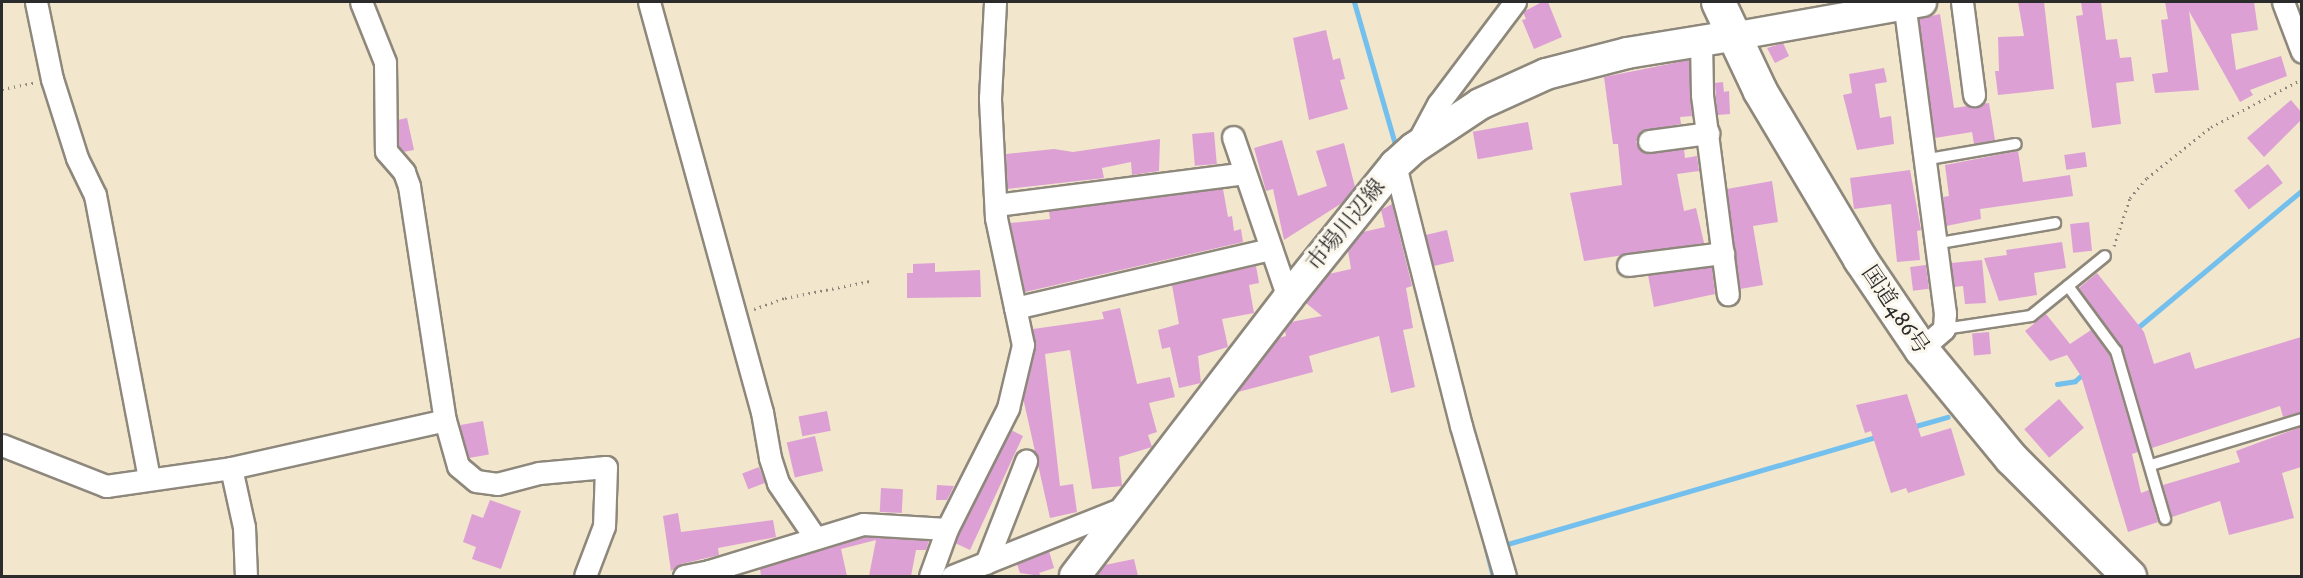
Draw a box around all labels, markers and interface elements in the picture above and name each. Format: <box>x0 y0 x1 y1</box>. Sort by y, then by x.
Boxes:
street label: 市場川辺線 <box>1301 174 1391 276</box>
street label: 国道486号 <box>1856 261 1934 359</box>

